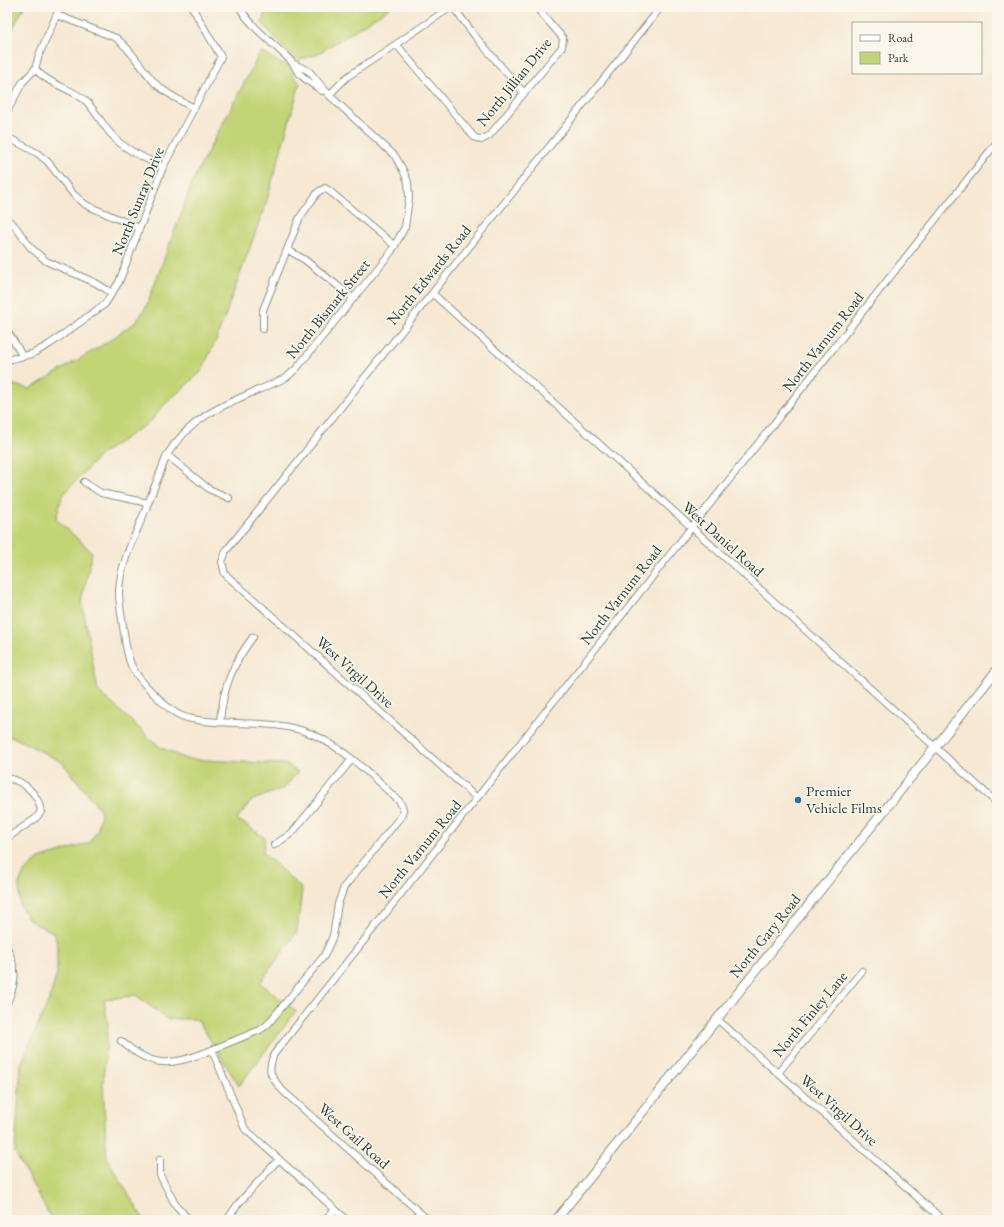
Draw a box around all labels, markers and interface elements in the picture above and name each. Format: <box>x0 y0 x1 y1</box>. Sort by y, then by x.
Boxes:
legend <box>852 22 982 74</box>
text: Road <box>888 30 914 46</box>
street label: North Jillian Drive <box>472 33 555 130</box>
text: Park <box>888 50 909 66</box>
street label: North Sunray Drive <box>107 144 168 258</box>
street label: North Edwards Road <box>382 220 475 329</box>
street label: North Bismark Street <box>282 255 374 362</box>
street label: North Varnum Road <box>778 288 868 395</box>
street label: West Daniel Road <box>679 497 768 581</box>
street label: North Varnum Road <box>576 541 666 648</box>
street label: West Virgil Drive <box>313 632 398 712</box>
place label: Premier Vehicle Films <box>806 781 882 817</box>
street label: North Varnum Road <box>374 795 465 902</box>
marker: Premier Vehicle Films <box>793 795 803 805</box>
street label: North Gary Road <box>725 890 805 982</box>
street label: North Finley Lane <box>768 967 851 1061</box>
street label: West Virgil Drive <box>797 1070 882 1150</box>
street label: West Gail Road <box>315 1099 394 1173</box>

